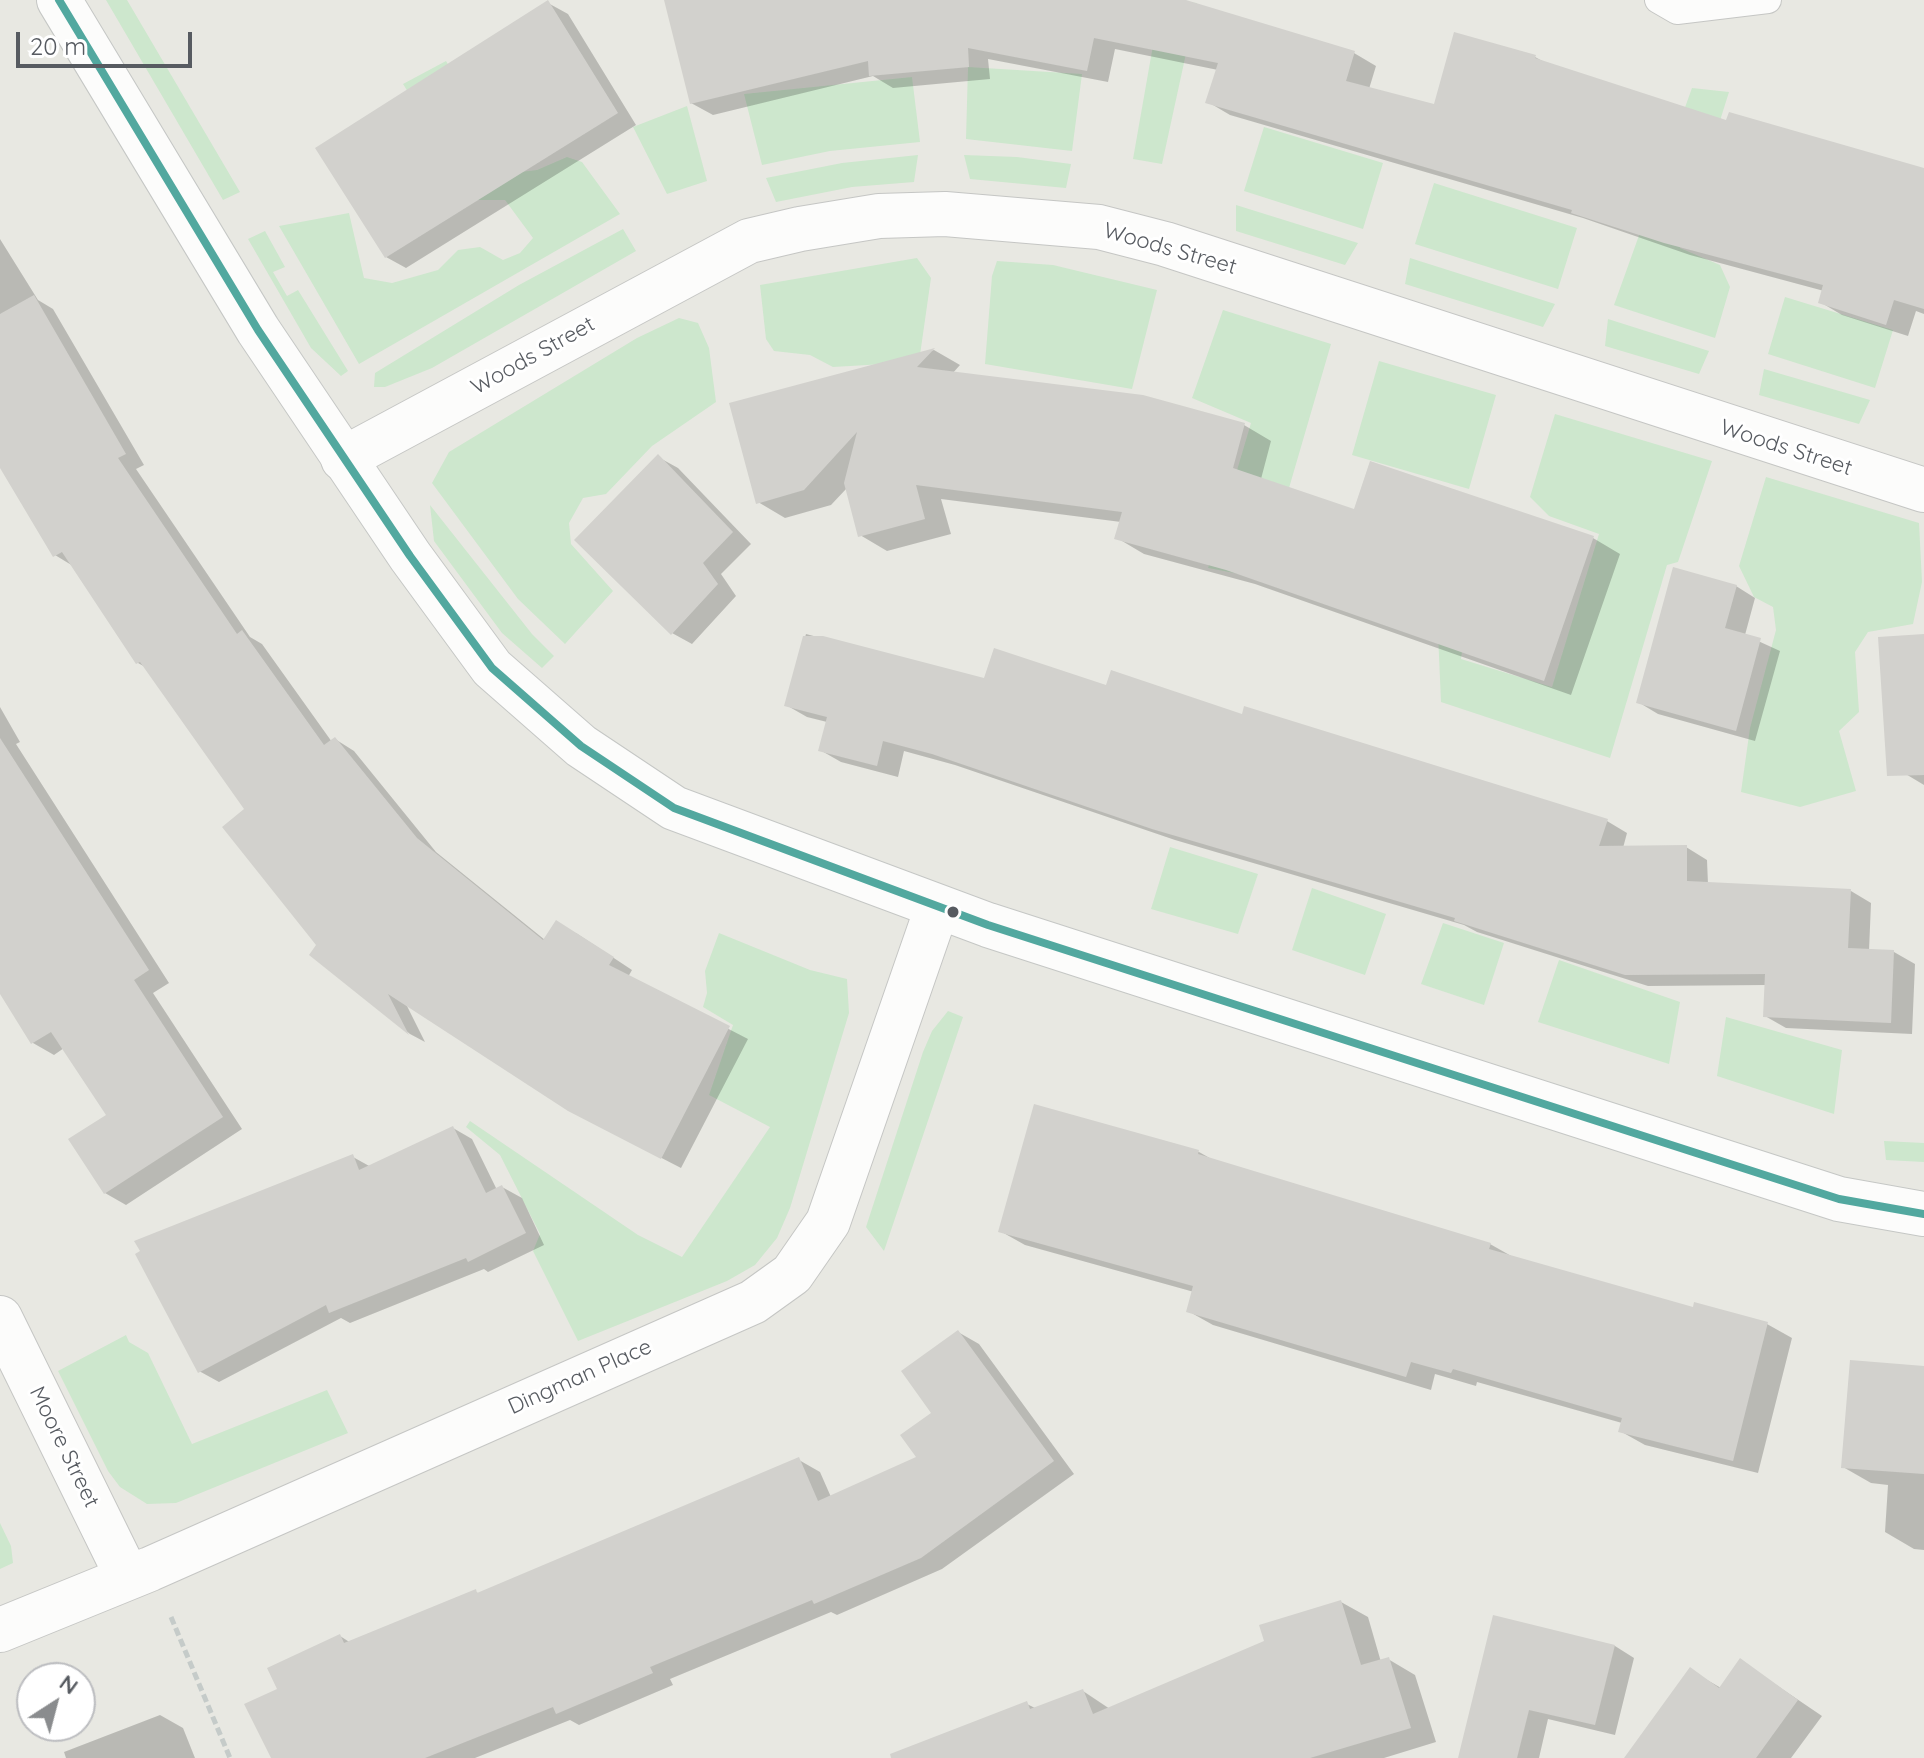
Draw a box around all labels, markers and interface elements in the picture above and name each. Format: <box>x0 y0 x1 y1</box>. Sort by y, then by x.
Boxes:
scale bar <box>20 16 196 66</box>
text: 20 m <box>30 31 86 61</box>
street label: Woods Street <box>1100 217 1240 281</box>
street label: Woods Street <box>467 311 599 401</box>
street label: Woods Street <box>1717 414 1855 482</box>
unlabelled marker <box>945 904 961 920</box>
street label: Dingman Place <box>504 1334 656 1420</box>
street label: Moore Street <box>23 1382 105 1512</box>
north arrow <box>16 1662 96 1742</box>
text: N <box>54 1668 84 1700</box>

